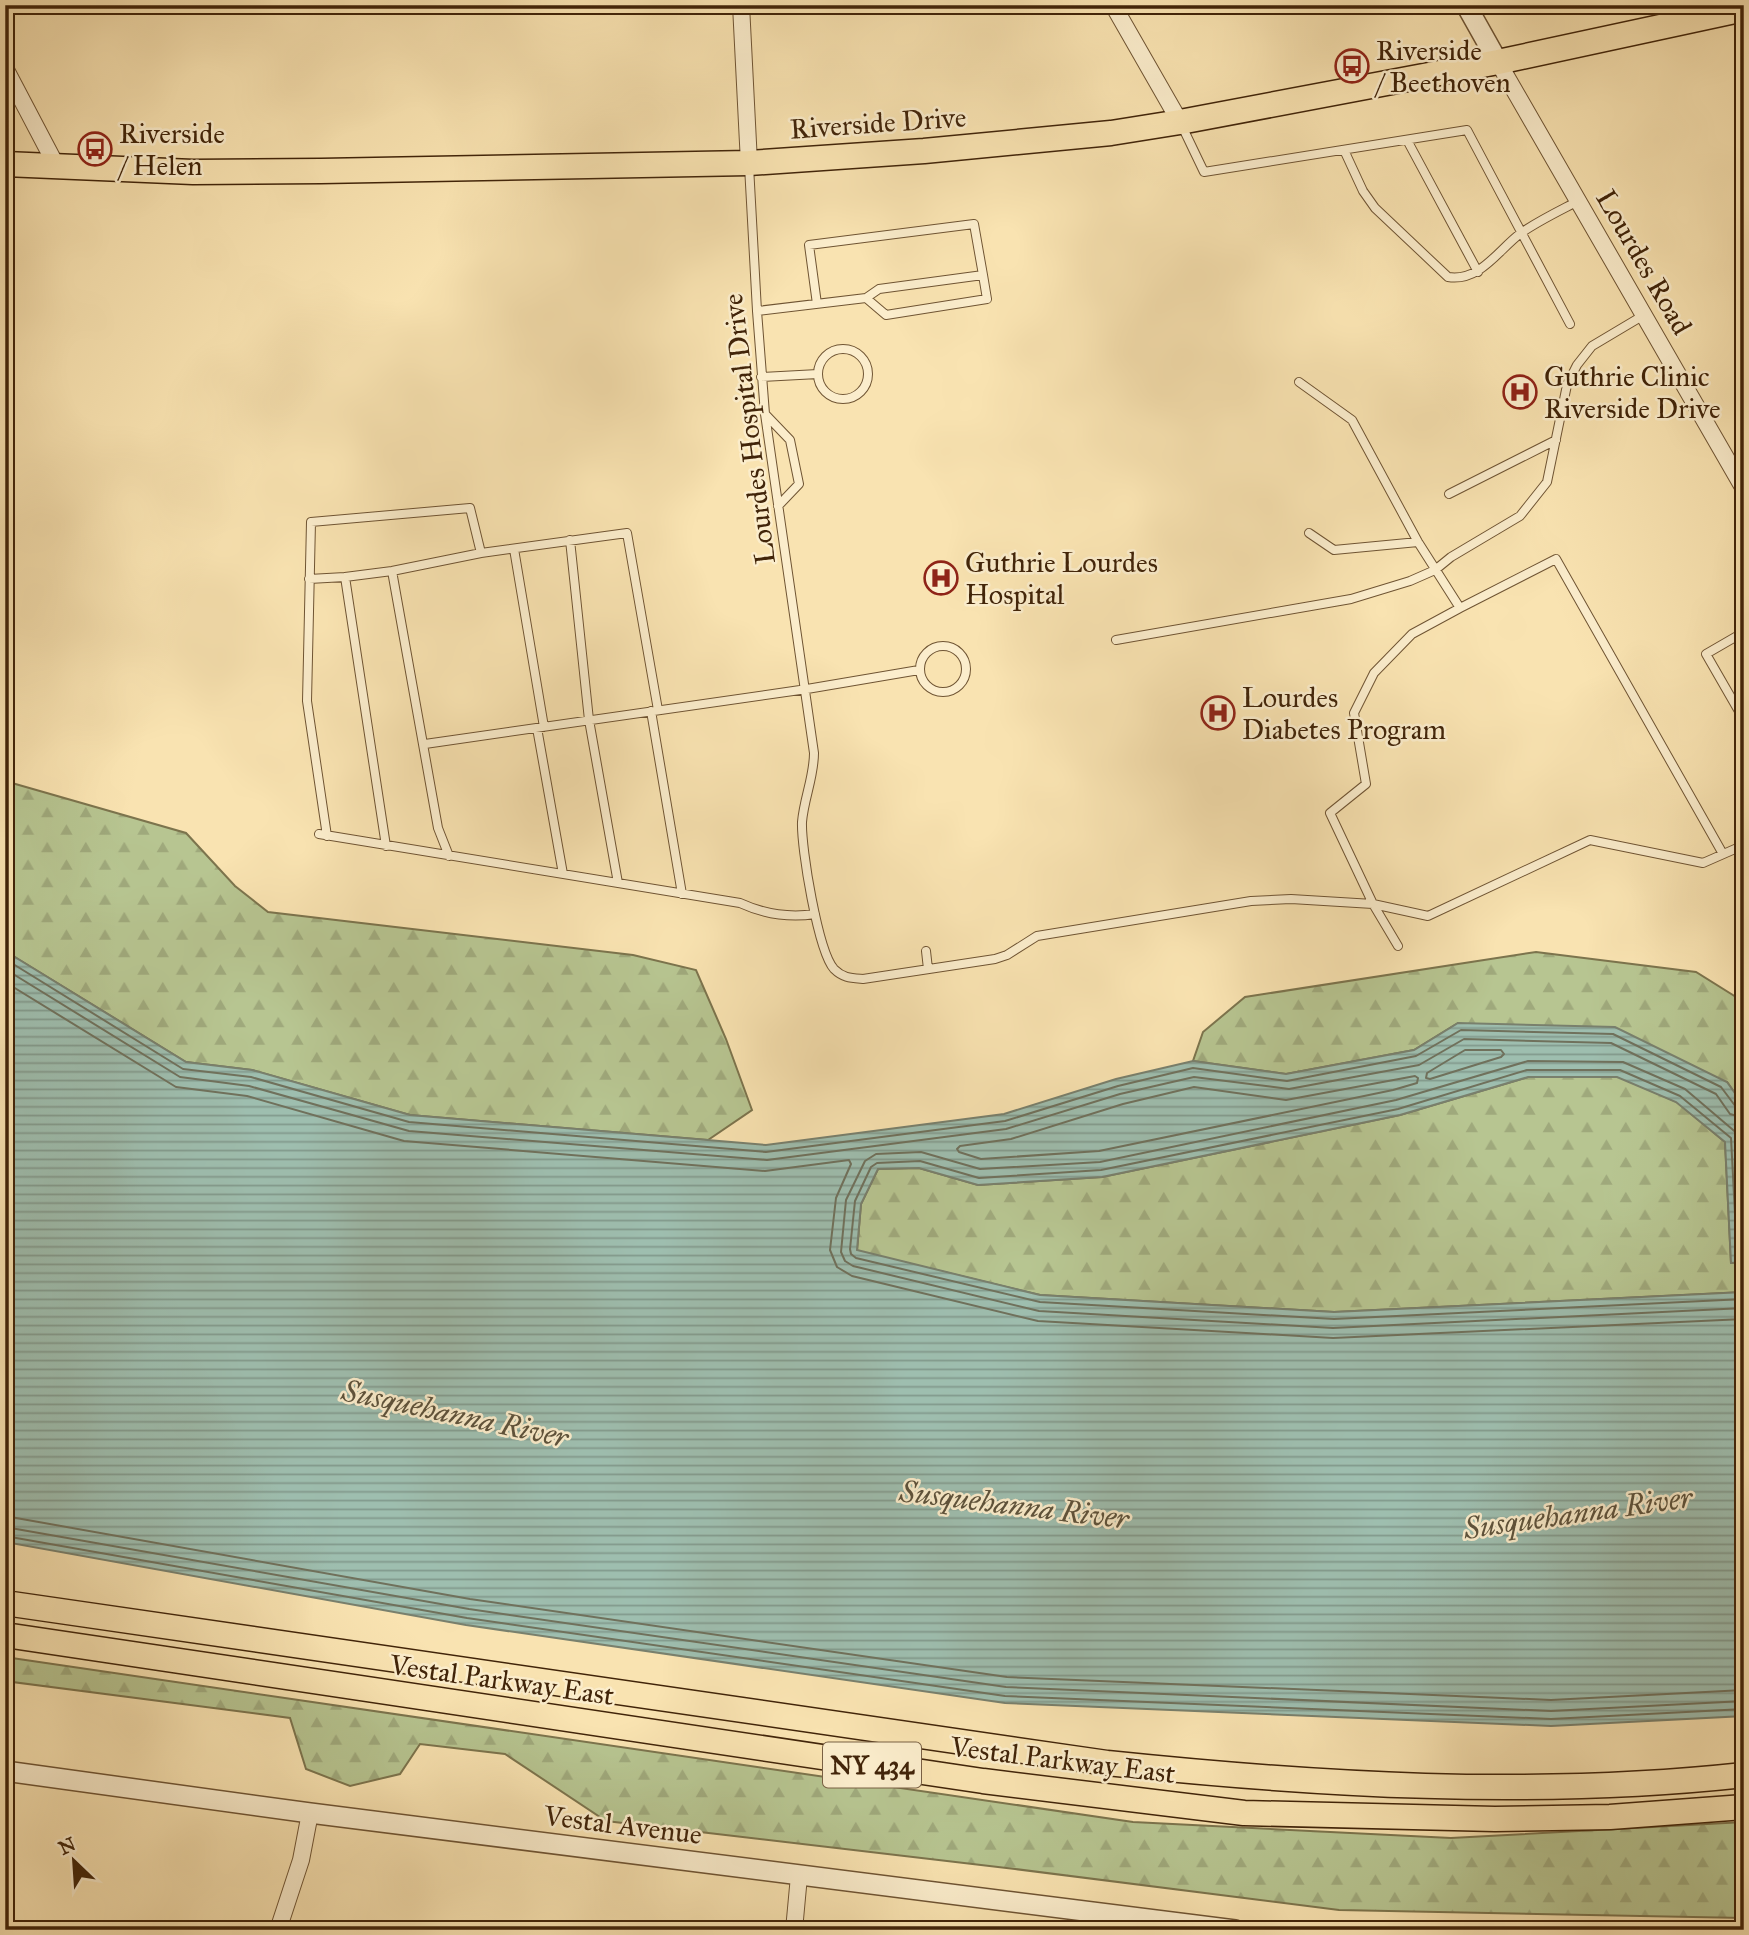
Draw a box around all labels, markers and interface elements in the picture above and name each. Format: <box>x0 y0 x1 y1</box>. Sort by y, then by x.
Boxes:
place label: Riverside / Beethoven <box>1374 33 1511 100</box>
bus stop icon: Riverside / Beethoven <box>1333 47 1371 85</box>
street label: Riverside Drive <box>789 99 967 147</box>
place label: Riverside / Helen <box>117 116 225 183</box>
bus stop icon: Riverside / Helen <box>76 130 114 168</box>
street label: Lourdes Road <box>1588 183 1700 341</box>
street label: Lourdes Hospital Drive <box>715 292 783 566</box>
place label: Guthrie Clinic Riverside Drive <box>1544 359 1721 426</box>
hospital icon: Guthrie Clinic Riverside Drive <box>1501 373 1539 411</box>
place label: Guthrie Lourdes Hospital <box>965 545 1158 612</box>
hospital icon: Guthrie Lourdes Hospital <box>922 559 960 597</box>
place label: Lourdes Diabetes Program <box>1242 680 1446 747</box>
hospital icon: Lourdes Diabetes Program <box>1199 694 1237 732</box>
water label: Susquehanna River <box>338 1372 573 1456</box>
water label: Susquehanna River <box>896 1473 1132 1537</box>
water label: Susquehanna River <box>1460 1479 1696 1547</box>
street label: Vestal Parkway East <box>387 1647 617 1713</box>
street label: Vestal Parkway East <box>948 1729 1177 1791</box>
road number: NY 434 <box>823 1742 921 1788</box>
street label: Vestal Avenue <box>541 1798 704 1852</box>
north arrow <box>38 1826 108 1896</box>
text: N <box>55 1832 79 1860</box>

